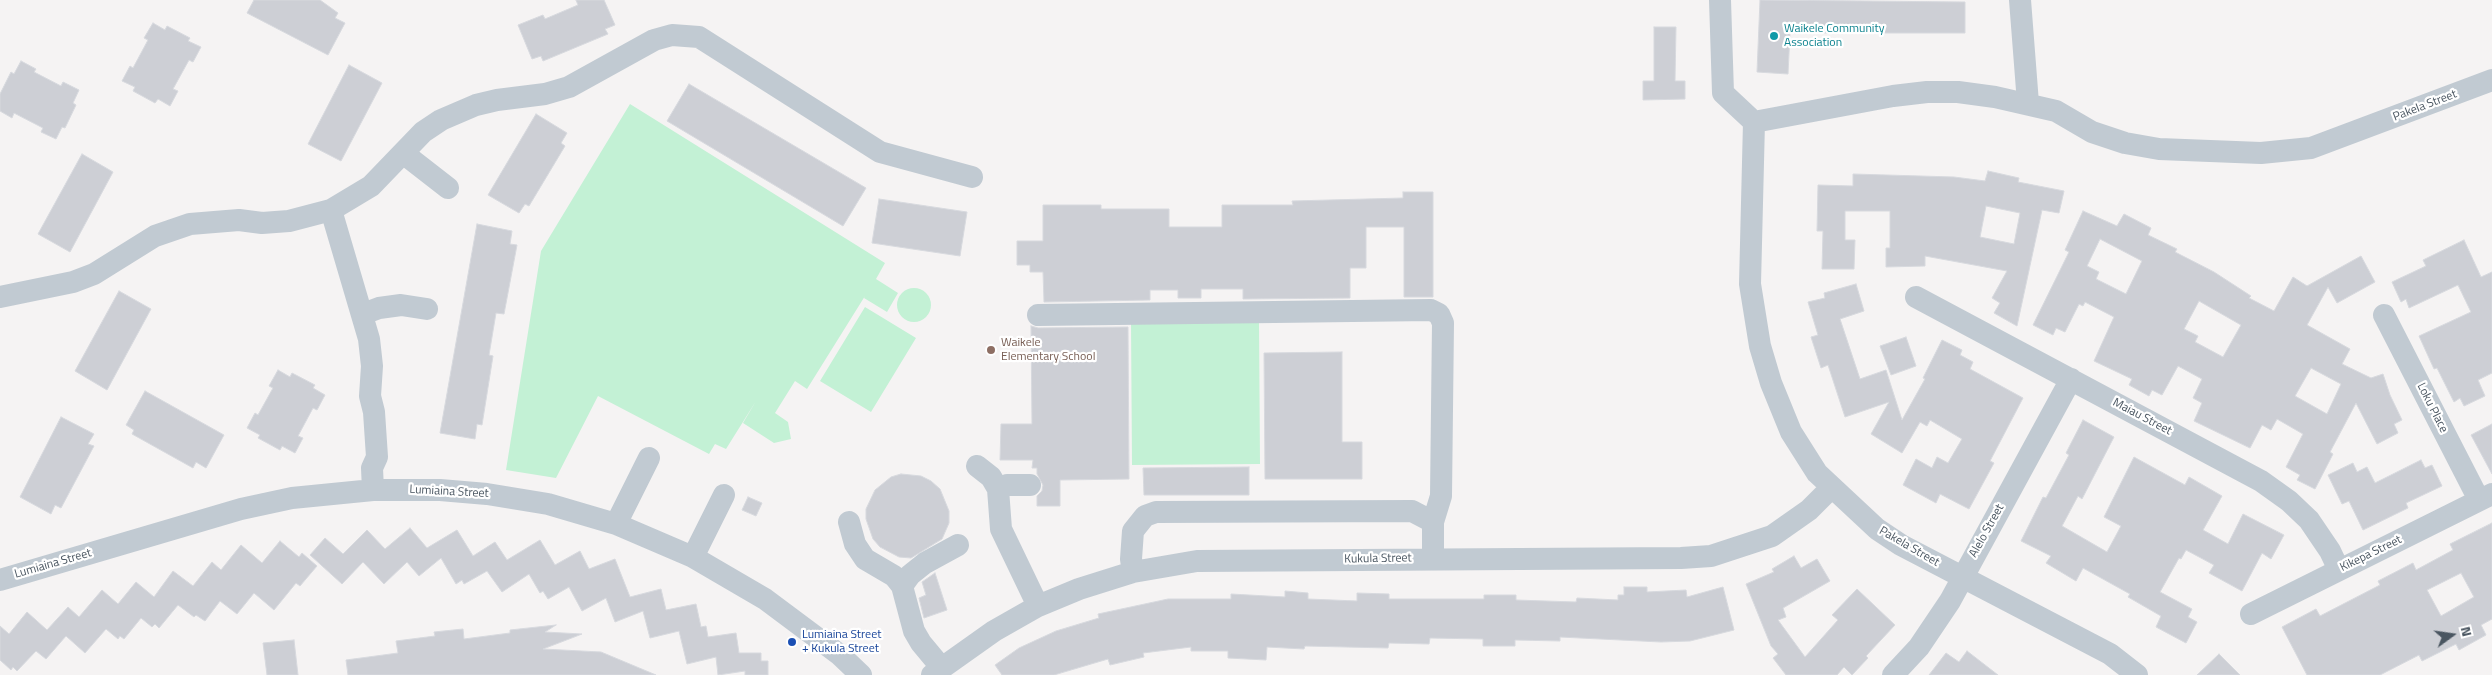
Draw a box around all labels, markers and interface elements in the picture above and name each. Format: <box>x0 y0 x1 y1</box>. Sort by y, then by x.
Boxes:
place label: Waikele Community Association <box>1784 22 1884 50</box>
marker: Waikele Community Association <box>1768 30 1780 42</box>
street label: Pakela Street <box>2391 87 2459 125</box>
place label: Waikele Elementary School <box>1001 336 1095 364</box>
marker: Waikele Elementary School <box>985 344 997 356</box>
street label: Loku Place <box>2413 381 2451 435</box>
street label: Maiau Street <box>2110 395 2174 439</box>
street label: Lumiaina Street <box>409 483 489 501</box>
street label: Alelo Street <box>1966 502 2008 560</box>
street label: Pakela Street <box>1876 524 1942 570</box>
street label: Kikepa Street <box>2338 533 2404 575</box>
street label: Lumiaina Street <box>13 546 93 582</box>
street label: Kukula Street <box>1344 551 1412 567</box>
north arrow <box>2427 610 2477 660</box>
text: N <box>2456 624 2478 638</box>
place label: Lumiaina Street + Kukula Street <box>802 628 881 656</box>
marker: Lumiaina Street + Kukula Street <box>786 636 798 648</box>

